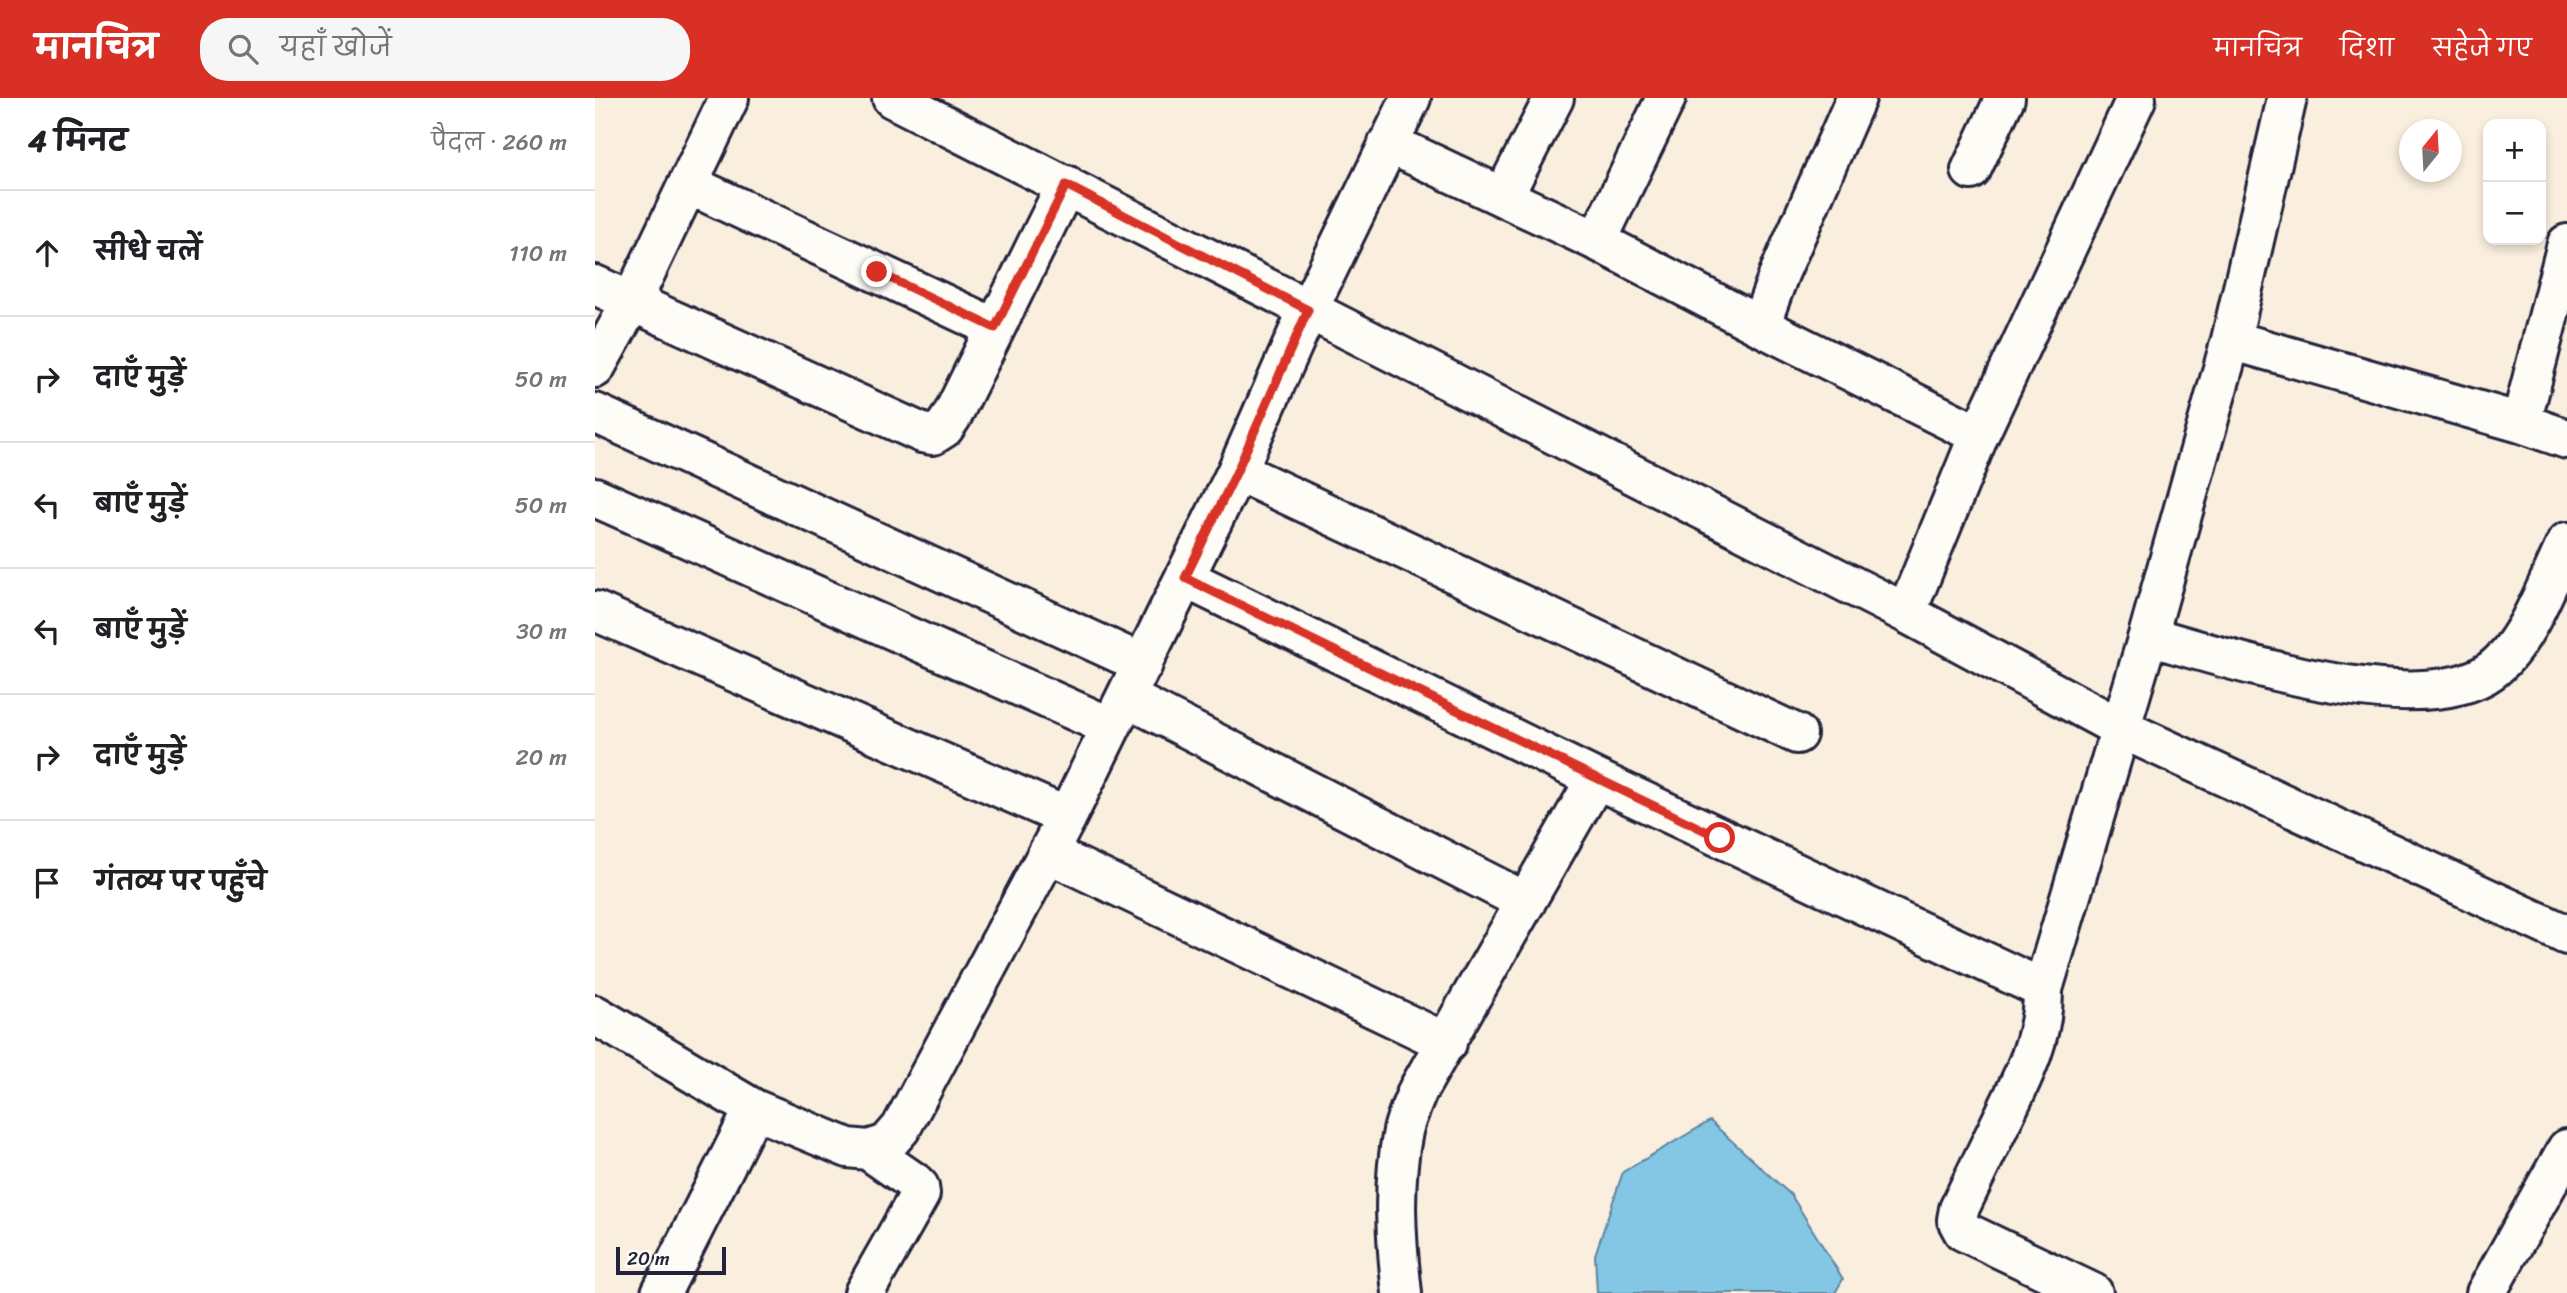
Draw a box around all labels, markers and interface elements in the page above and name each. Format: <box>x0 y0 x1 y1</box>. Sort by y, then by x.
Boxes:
text: मानचित्र <box>35 18 158 76</box>
search box <box>200 18 690 81</box>
text: यहाँ खोजें <box>280 24 392 70</box>
text: मानचित्र <box>2214 27 2302 69</box>
text: दिशा <box>2340 27 2394 69</box>
text: सहेजे गए <box>2432 27 2532 69</box>
icon: search <box>224 30 262 68</box>
text: 4 मिनट <box>28 114 127 168</box>
north arrow <box>2399 119 2462 182</box>
map controls <box>2483 119 2546 245</box>
button: + <box>2483 119 2546 182</box>
text: पैदल · 260 m <box>431 122 567 163</box>
button: − <box>2483 182 2546 245</box>
text: सीधे चलें <box>95 228 202 274</box>
text: 110 m <box>509 233 567 274</box>
icon: ahead <box>28 234 66 272</box>
route end <box>861 256 892 287</box>
text: दाएँ मुड़ें <box>95 354 186 400</box>
text: 50 m <box>515 359 567 400</box>
icon: right <box>28 360 66 398</box>
text: बाएँ मुड़ें <box>95 480 186 526</box>
text: 50 m <box>515 485 567 526</box>
icon: left <box>28 486 66 524</box>
text: बाएँ मुड़ें <box>95 606 186 652</box>
text: 30 m <box>516 611 567 652</box>
icon: left <box>28 612 66 650</box>
text: दाएँ मुड़ें <box>95 732 186 778</box>
text: 20 m <box>516 737 567 778</box>
icon: right <box>28 738 66 776</box>
route start <box>1704 822 1735 853</box>
text: गंतव्य पर पहुँचे <box>95 858 267 904</box>
icon: arrive <box>28 864 66 902</box>
text: 20 m <box>627 1242 670 1275</box>
scale bar <box>616 1244 726 1276</box>

